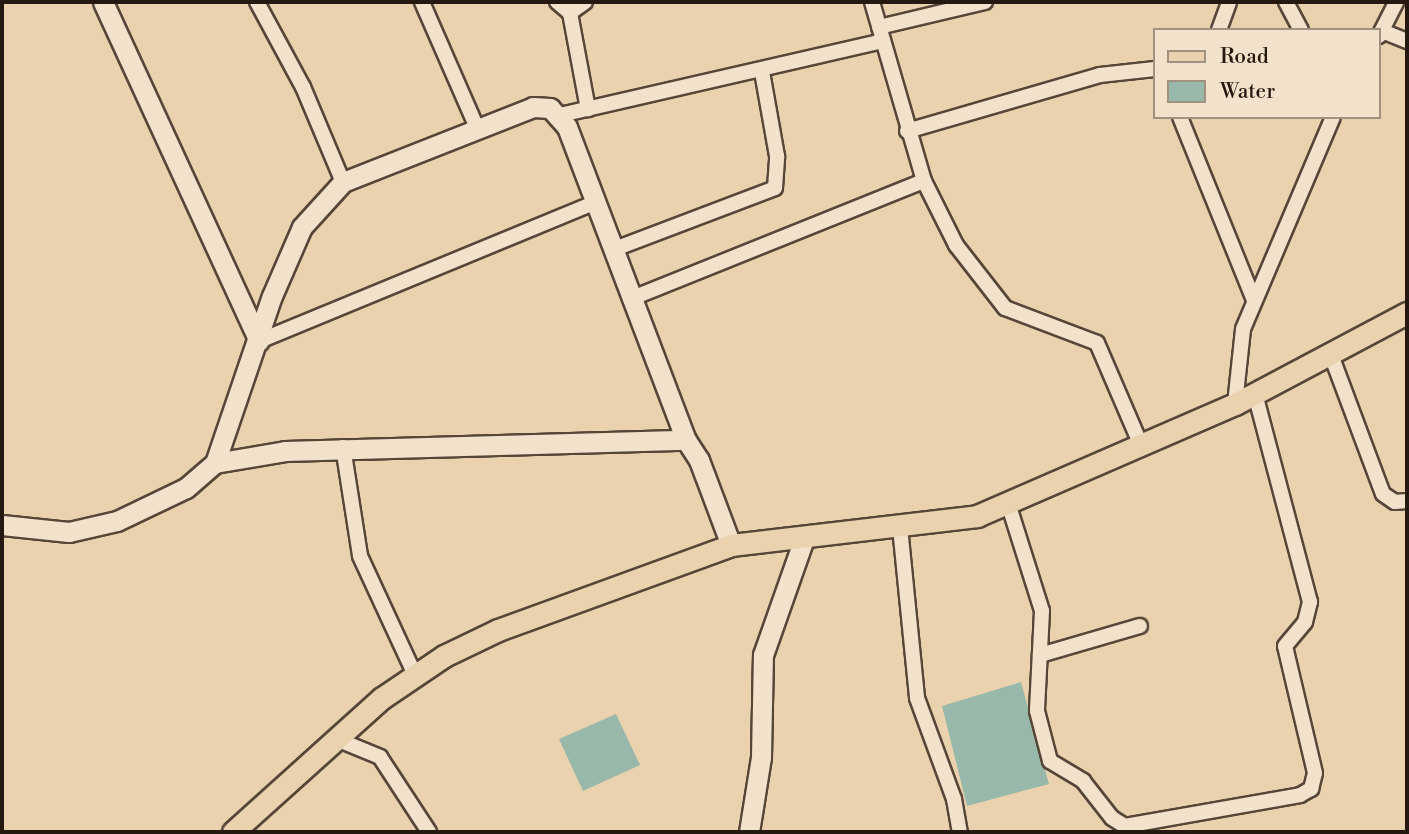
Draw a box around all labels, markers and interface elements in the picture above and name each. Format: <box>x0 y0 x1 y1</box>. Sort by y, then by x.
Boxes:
legend <box>1154 28 1381 119</box>
text: Road <box>1220 44 1269 70</box>
text: Water <box>1220 79 1275 105</box>

